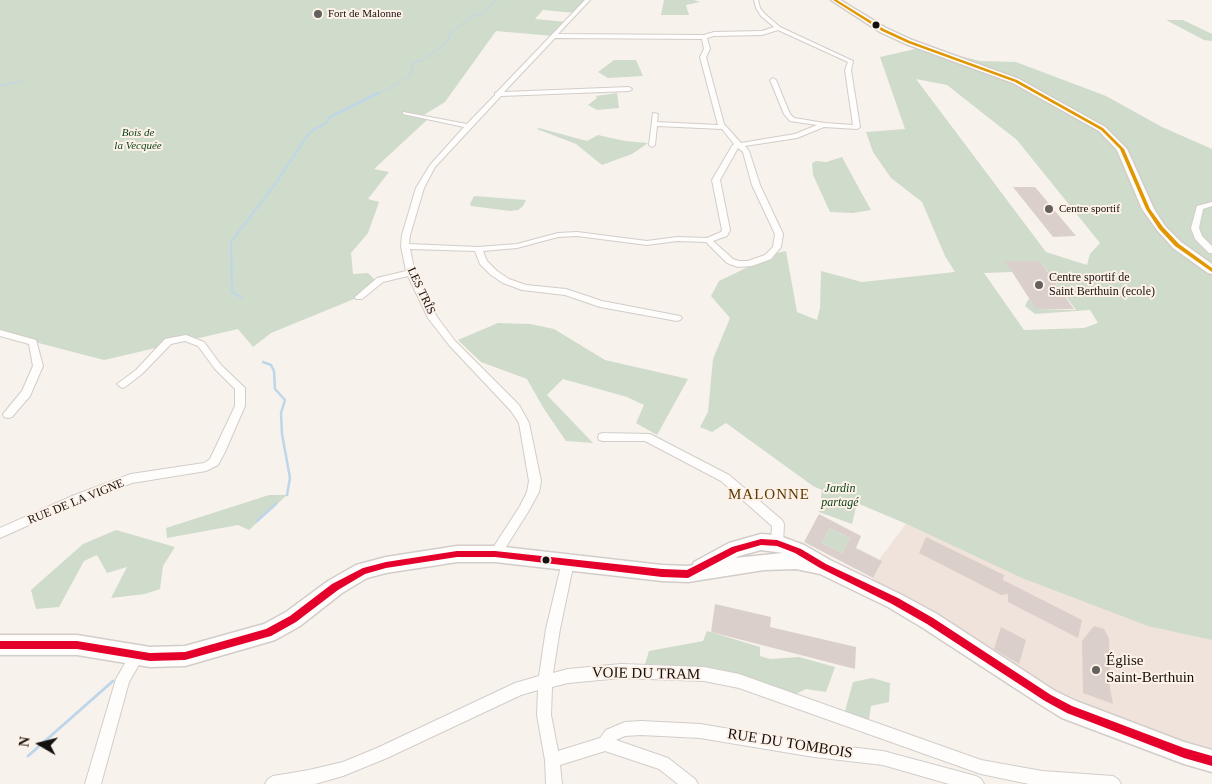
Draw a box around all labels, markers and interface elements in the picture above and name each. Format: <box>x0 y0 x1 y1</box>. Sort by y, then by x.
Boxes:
place label: Fort de Malonne <box>328 7 401 21</box>
marker: Fort de Malonne <box>312 8 324 20</box>
unlabelled marker <box>871 20 881 30</box>
park label: Bois de la Vecquée <box>114 126 162 152</box>
place label: Centre sportif <box>1059 202 1120 216</box>
marker: Centre sportif <box>1043 203 1055 215</box>
street label: LES TRÎS <box>404 265 438 317</box>
place label: Centre sportif de Saint Berthuin (ecole) <box>1049 271 1155 299</box>
marker: Centre sportif de Saint Berthuin (ecole) <box>1033 279 1045 291</box>
street label: RUE DE LA VIGNE <box>26 476 126 528</box>
park label: Jardin partagé <box>821 482 859 510</box>
district label: MALONNE <box>727 486 811 504</box>
unlabelled marker <box>541 555 551 565</box>
place label: Église Saint-Berthuin <box>1106 652 1194 687</box>
street label: VOIE DU TRAM <box>592 664 700 684</box>
marker: Église Saint-Berthuin <box>1090 664 1102 676</box>
north arrow <box>15 719 65 769</box>
street label: RUE DU TOMBOIS <box>726 725 854 763</box>
text: N <box>17 736 33 748</box>

